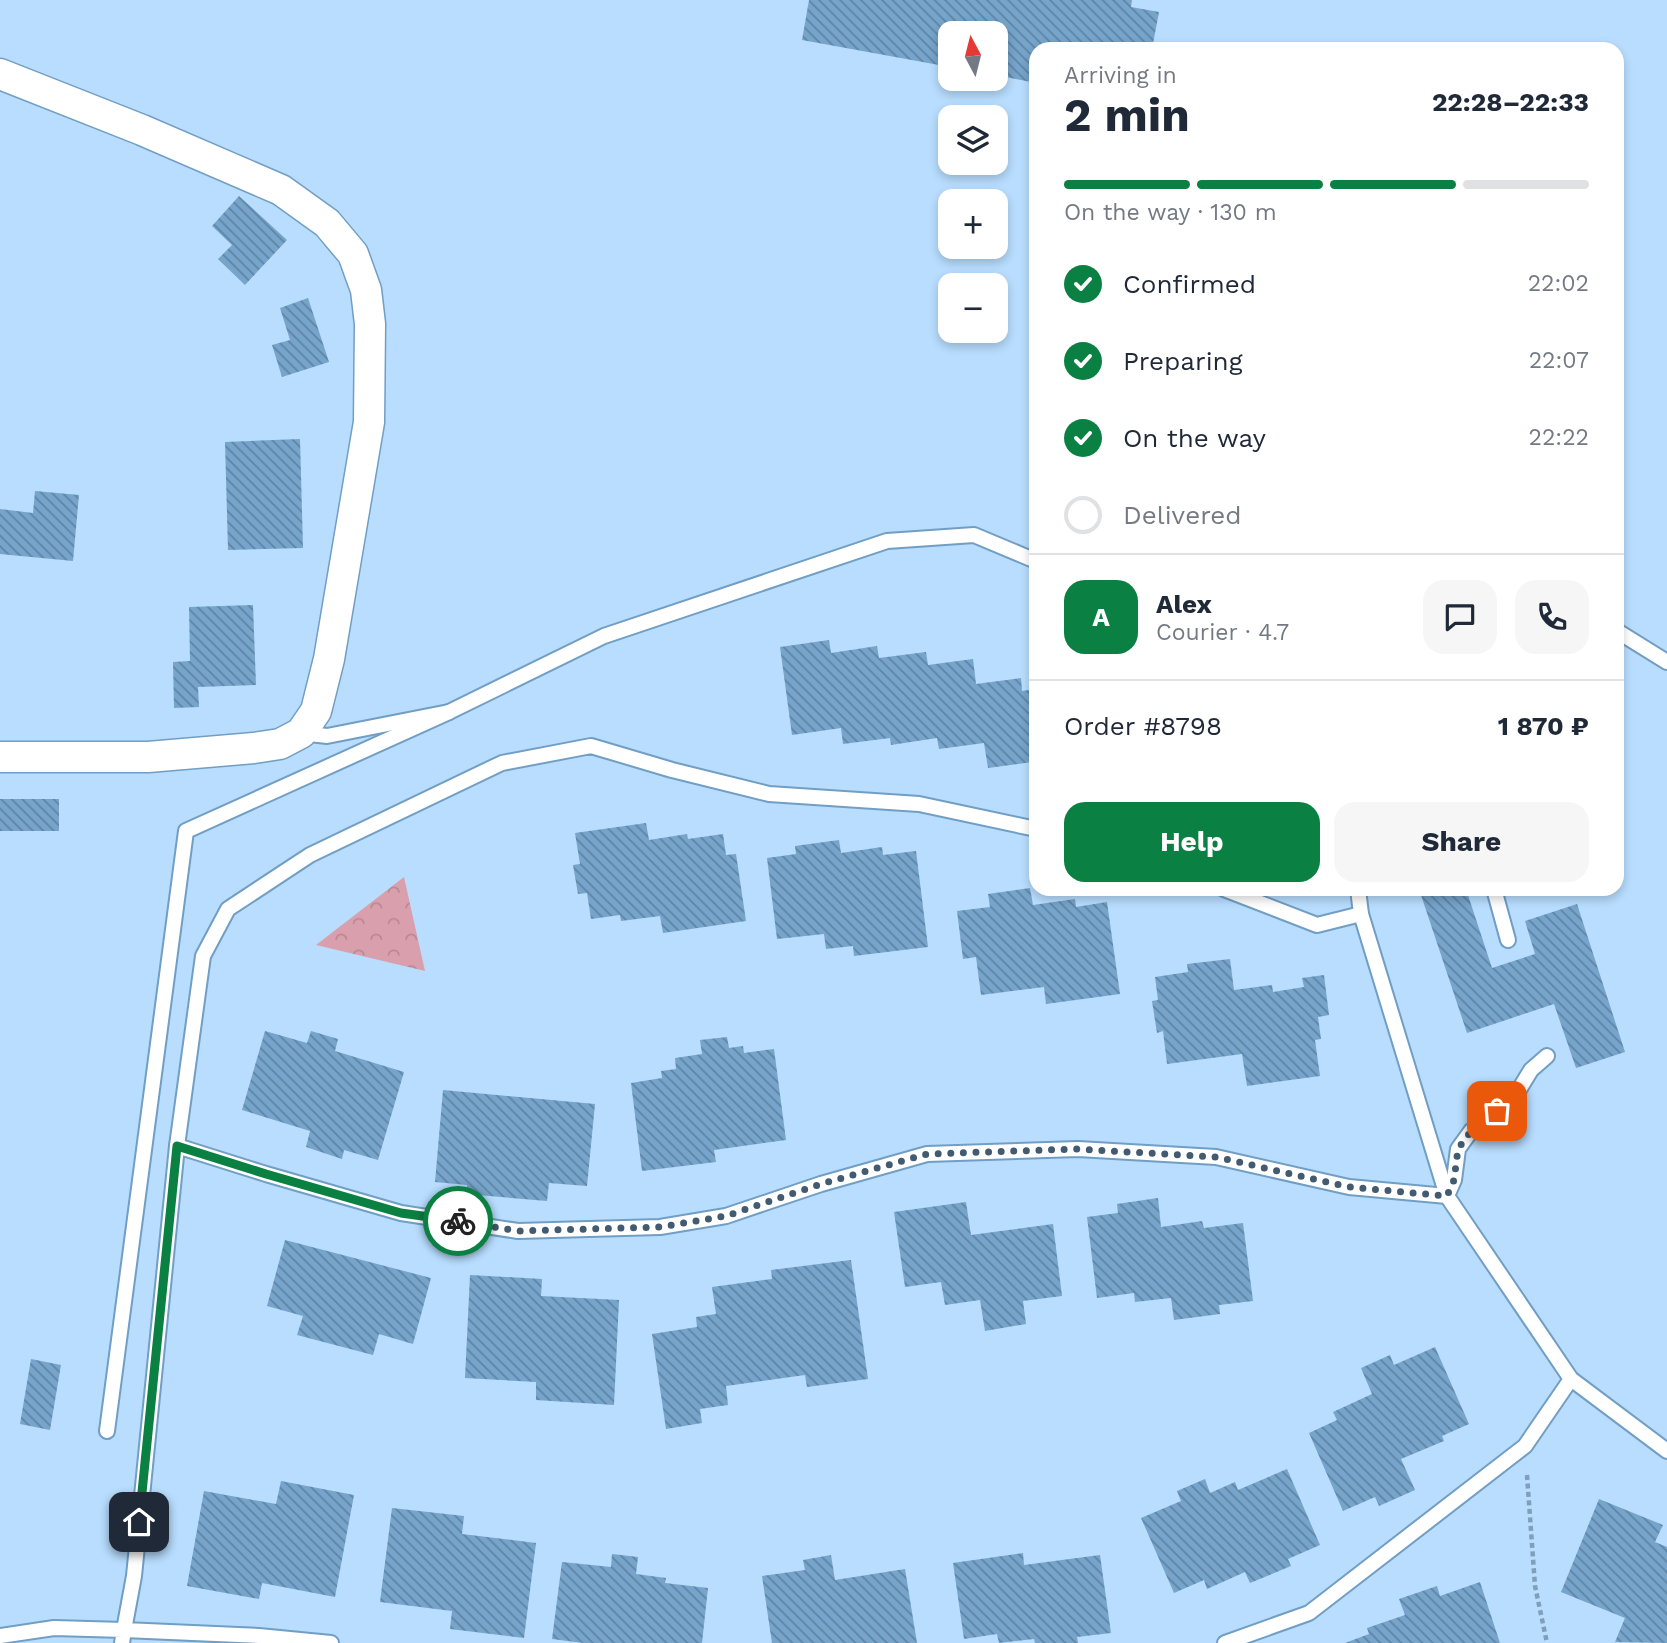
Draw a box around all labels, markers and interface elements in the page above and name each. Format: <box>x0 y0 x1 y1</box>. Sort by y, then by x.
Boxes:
north arrow <box>938 21 1008 91</box>
map controls <box>938 21 1008 343</box>
text: Arriving in <box>1064 62 1177 89</box>
text: 22:28–22:33 <box>1432 87 1589 117</box>
text: 2 min <box>1064 88 1190 142</box>
button: layers <box>938 105 1008 175</box>
button: + <box>938 189 1008 259</box>
text: On the way · 130 m <box>1064 199 1277 226</box>
icon: check <box>1064 265 1102 303</box>
text: Confirmed <box>1123 269 1256 299</box>
text: 22:02 <box>1528 270 1589 297</box>
button: − <box>938 273 1008 343</box>
icon: check <box>1064 342 1102 380</box>
text: Preparing <box>1123 346 1243 376</box>
text: 22:07 <box>1529 347 1589 374</box>
icon: check <box>1064 419 1102 457</box>
text: On the way <box>1123 423 1266 453</box>
text: 22:22 <box>1529 424 1589 451</box>
text: Delivered <box>1123 500 1242 530</box>
button: chat <box>1423 580 1497 654</box>
button: phone <box>1515 580 1589 654</box>
text: Alex <box>1156 589 1212 619</box>
text: A <box>1092 602 1110 632</box>
text: Courier · 4.7 <box>1156 619 1289 646</box>
text: Order #8798 <box>1064 711 1222 741</box>
text: 1 870 ₽ <box>1498 711 1589 741</box>
button: Help <box>1064 802 1320 882</box>
button: Share <box>1334 802 1589 882</box>
pin <box>1467 1081 1527 1141</box>
icon: bag <box>1478 1092 1516 1130</box>
courier <box>423 1186 493 1256</box>
icon: bike <box>439 1202 477 1240</box>
pin <box>109 1492 169 1552</box>
icon: home <box>120 1503 158 1541</box>

